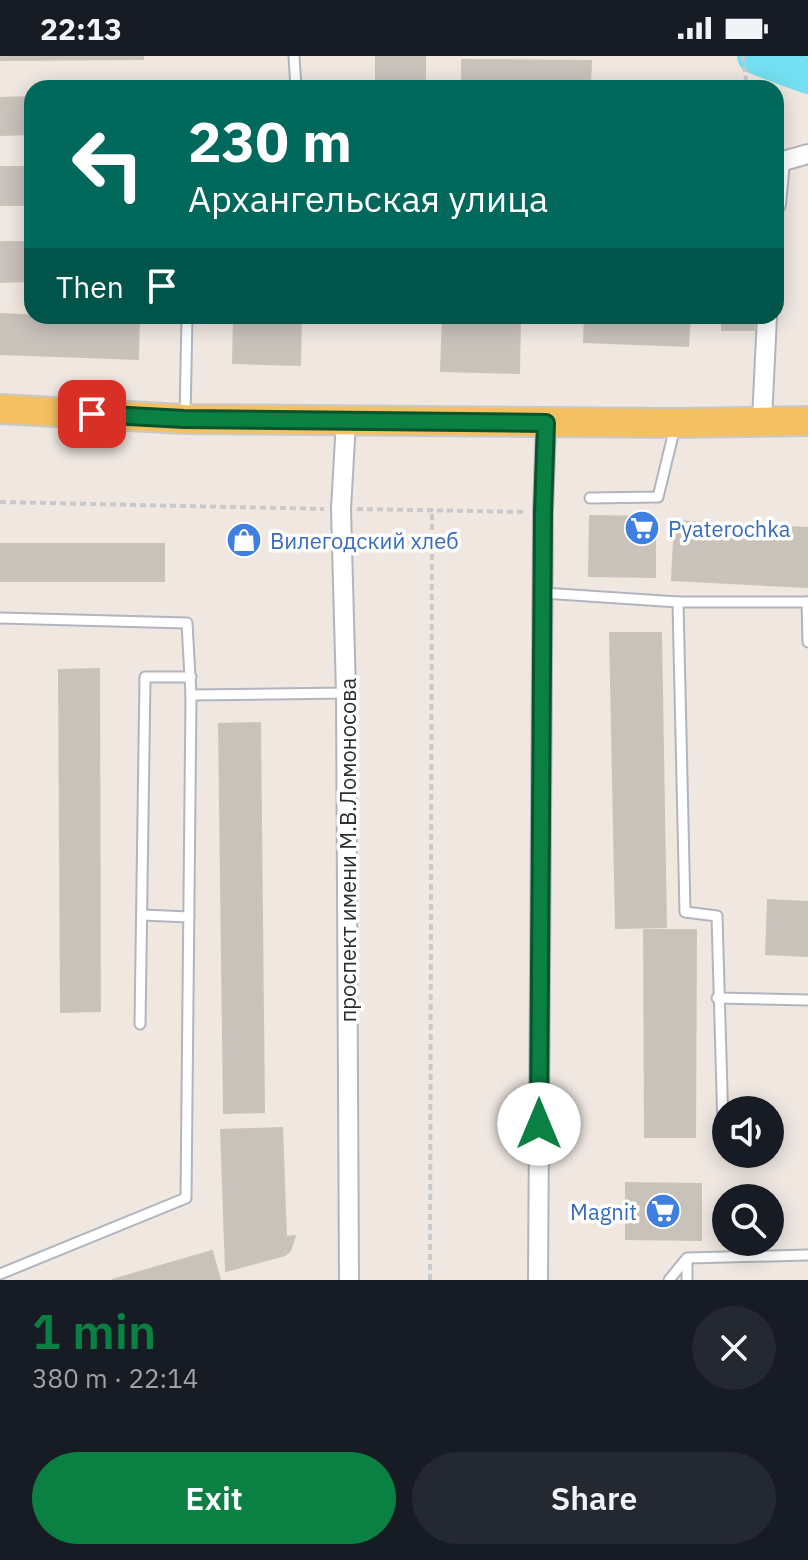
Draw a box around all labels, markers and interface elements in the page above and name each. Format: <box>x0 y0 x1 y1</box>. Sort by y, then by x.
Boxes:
text: 22:13 <box>40 9 122 48</box>
text: 230 m <box>188 105 352 177</box>
icon: left <box>56 112 160 216</box>
text: Архангельская улица <box>188 175 548 222</box>
icon: arrive <box>140 264 184 308</box>
text: Then <box>56 267 124 306</box>
pin <box>58 380 126 448</box>
icon: arrive <box>70 392 114 436</box>
supermarket icon: Pyaterochka <box>623 509 661 547</box>
place label: Pyaterochka <box>668 514 791 543</box>
shop icon: Вилегодский хлеб <box>225 521 263 559</box>
place label: Вилегодский хлеб <box>270 526 459 555</box>
street label: проспект имени М.В.Ломоносова <box>333 677 362 1022</box>
position arrow <box>497 1082 581 1166</box>
map controls <box>712 1096 784 1256</box>
button: sound <box>712 1096 784 1168</box>
button: search <box>712 1184 784 1256</box>
supermarket icon: Magnit <box>644 1192 682 1230</box>
place label: Magnit <box>570 1197 637 1226</box>
text: 1 min <box>32 1300 156 1362</box>
button: close <box>692 1306 776 1390</box>
text: 380 m · 22:14 <box>32 1361 198 1395</box>
button: Exit <box>32 1452 396 1544</box>
button: Share <box>412 1452 776 1544</box>

